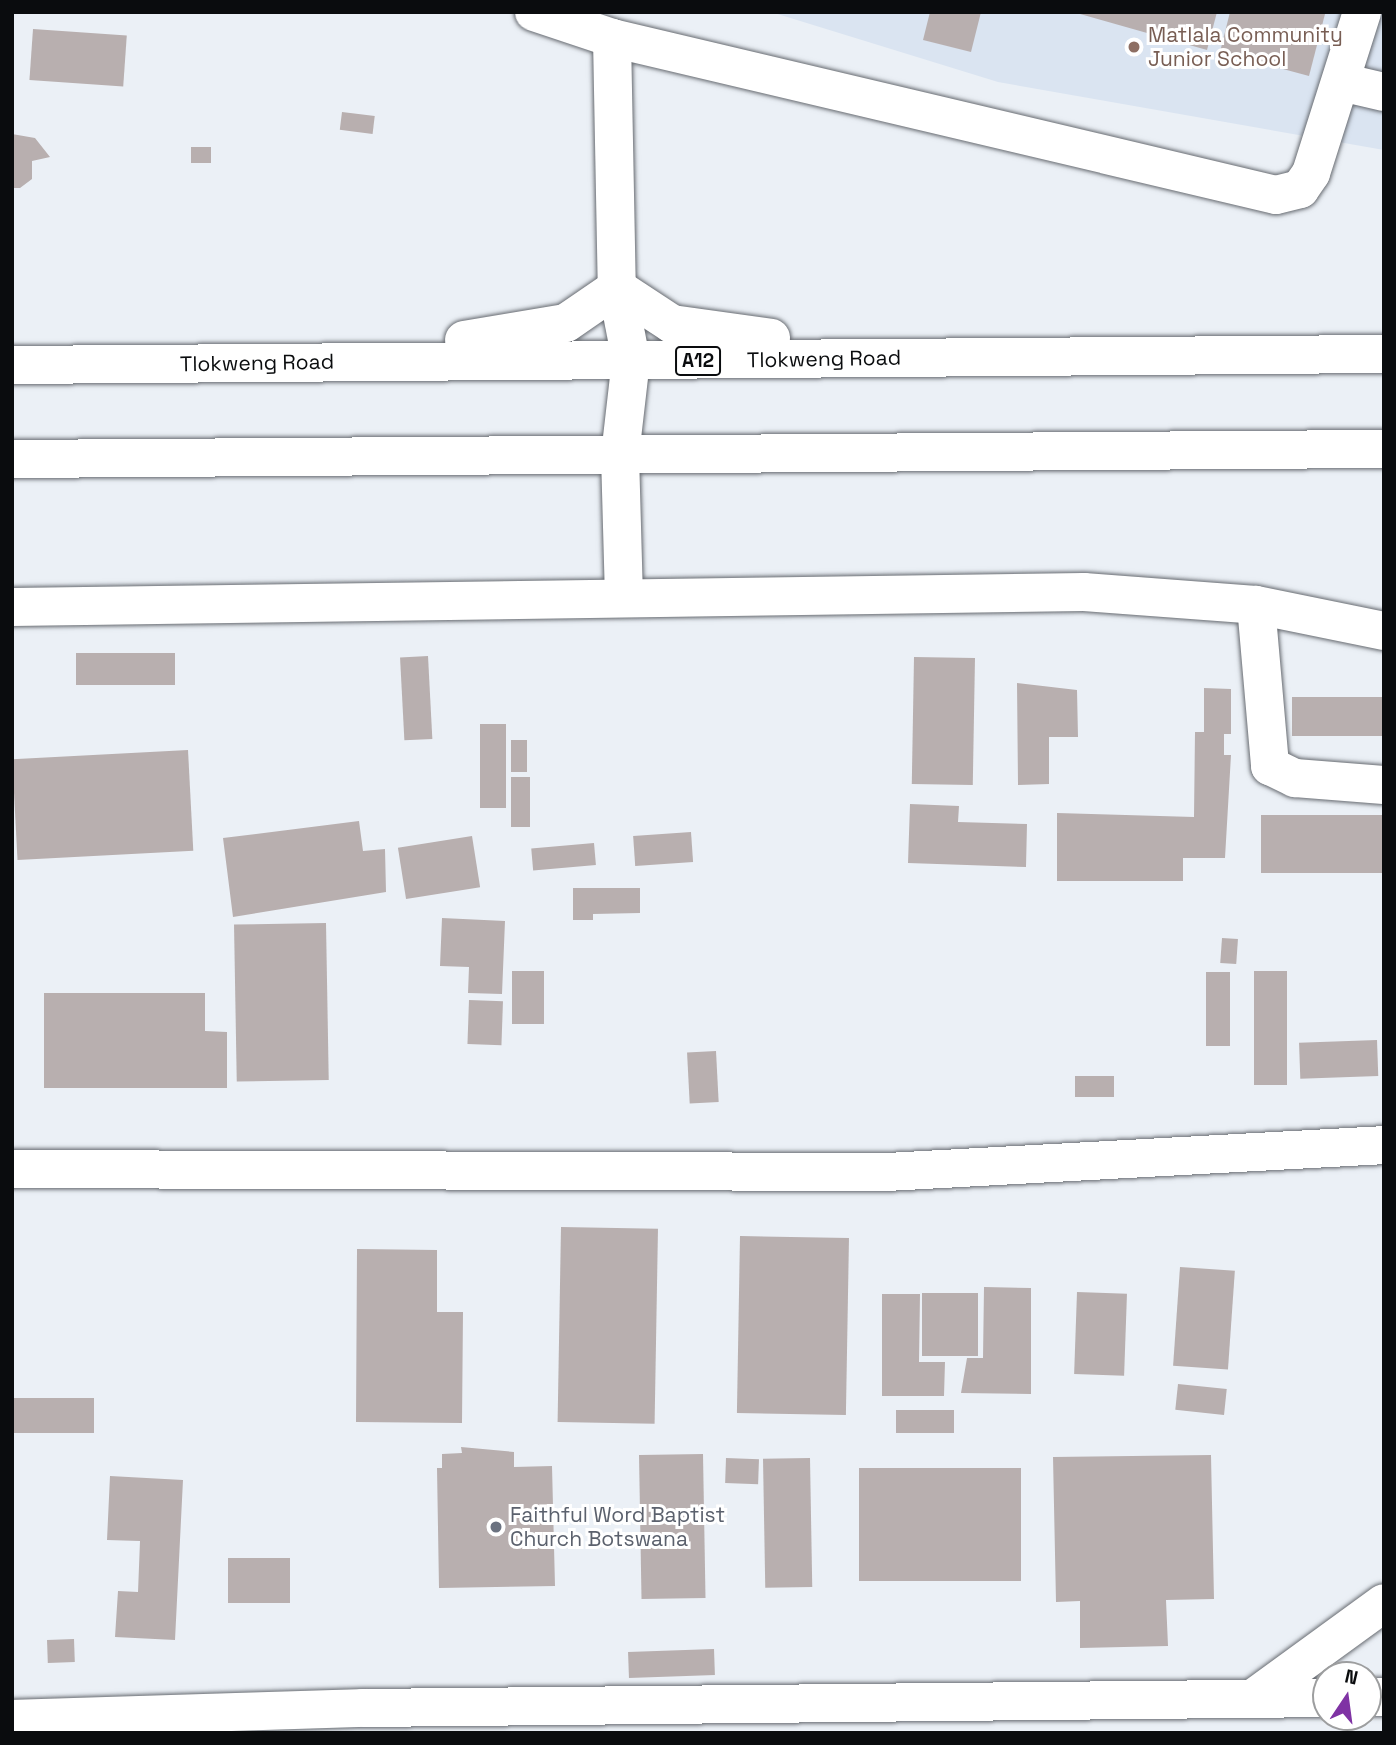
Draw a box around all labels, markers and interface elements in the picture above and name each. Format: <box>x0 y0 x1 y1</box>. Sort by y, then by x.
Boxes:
place label: Matlala Community Junior School <box>1148 22 1343 72</box>
marker: Matlala Community Junior School <box>1126 39 1142 55</box>
street label: Tlokweng Road <box>747 345 901 373</box>
road number: A12 <box>674 346 722 376</box>
street label: Tlokweng Road <box>180 349 334 377</box>
place label: Faithful Word Baptist Church Botswana <box>510 1502 725 1552</box>
marker: Faithful Word Baptist Church Botswana <box>488 1519 504 1535</box>
north arrow <box>1312 1661 1382 1731</box>
text: N <box>1342 1663 1360 1691</box>

